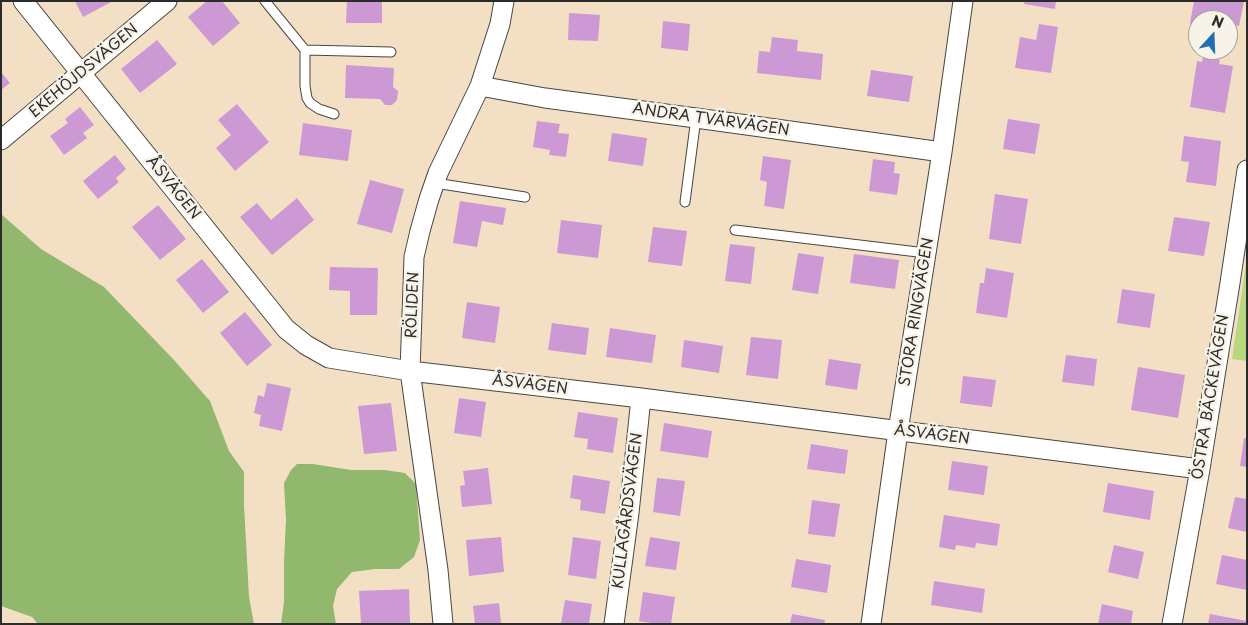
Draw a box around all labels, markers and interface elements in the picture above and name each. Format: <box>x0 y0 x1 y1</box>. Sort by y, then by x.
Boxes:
north arrow <box>1188 10 1238 60</box>
text: N <box>1209 10 1227 33</box>
street label: EKEHÖJDSVÄGEN <box>26 20 142 122</box>
street label: ANDRA TVÄRVÄGEN <box>631 100 791 140</box>
street label: ÅSVÄGEN <box>142 153 204 223</box>
street label: STORA RINGVÄGEN <box>896 236 938 388</box>
street label: RÖLIDEN <box>403 271 423 339</box>
street label: ÖSTRA BÄCKEVÄGEN <box>1189 313 1233 481</box>
street label: ÅSVÄGEN <box>491 371 569 399</box>
street label: ÅSVÄGEN <box>893 421 971 449</box>
street label: KULLAGÅRDSVÄGEN <box>609 432 647 590</box>

